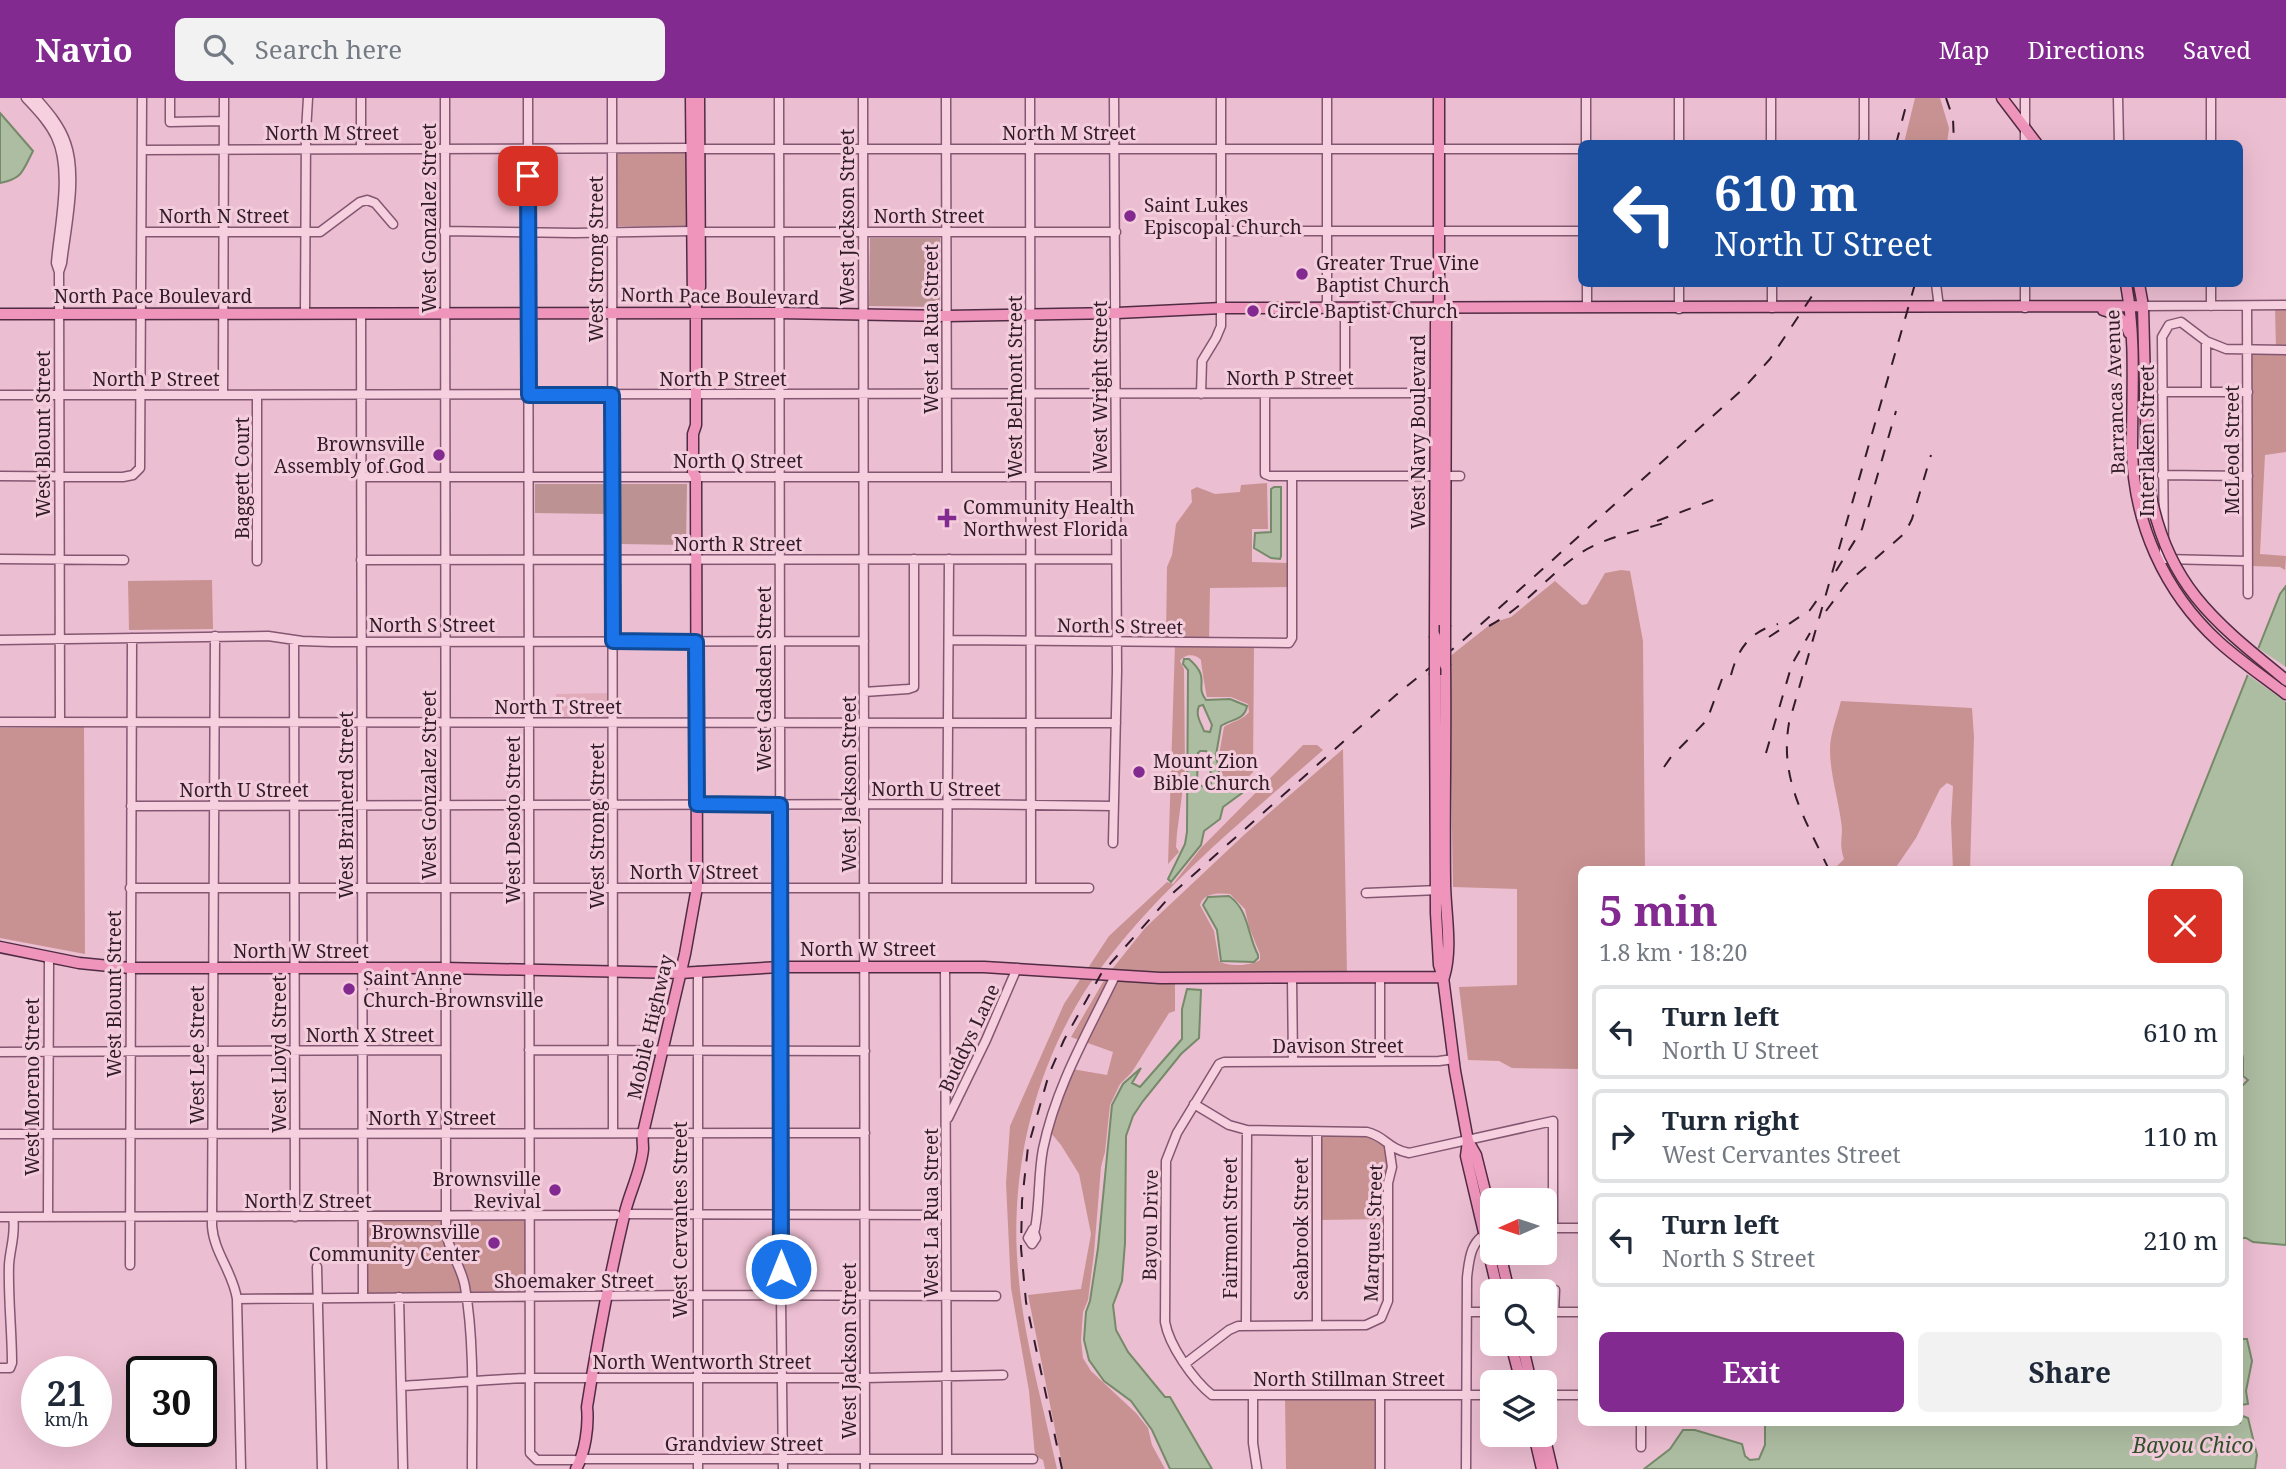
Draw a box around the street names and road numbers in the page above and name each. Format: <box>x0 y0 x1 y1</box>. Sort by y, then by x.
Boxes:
street label: North M Street <box>265 120 399 146</box>
street label: North M Street <box>1002 120 1136 146</box>
street label: West Gonzalez Street <box>416 123 442 313</box>
street label: West Jackson Street <box>834 128 860 305</box>
street label: West Strong Street <box>583 175 609 342</box>
street label: North N Street <box>159 203 290 229</box>
street label: North Street <box>873 203 985 229</box>
street label: West La Rua Street <box>918 244 944 414</box>
street label: North Pace Boulevard <box>621 281 820 311</box>
street label: North Pace Boulevard <box>54 283 253 309</box>
street label: West Belmont Street <box>1002 295 1028 479</box>
street label: West Wright Street <box>1087 300 1113 471</box>
street label: Barrancas Avenue <box>2099 309 2131 475</box>
street label: West Navy Boulevard <box>1405 334 1431 529</box>
street label: West Blount Street <box>30 350 56 518</box>
street label: Interlaken Street <box>2134 364 2160 517</box>
street label: North P Street <box>1226 365 1354 391</box>
street label: North P Street <box>92 366 220 392</box>
street label: North P Street <box>659 366 787 392</box>
street label: McLeod Street <box>2219 385 2245 515</box>
street label: Baggett Court <box>229 417 255 539</box>
street label: North Q Street <box>673 448 803 474</box>
street label: North R Street <box>674 531 803 557</box>
street label: West Gadsden Street <box>751 586 777 772</box>
street label: North S Street <box>369 612 495 638</box>
street label: North S Street <box>1057 612 1184 640</box>
street label: West Gonzalez Street <box>416 690 442 880</box>
street label: North T Street <box>494 694 622 720</box>
street label: West Jackson Street <box>836 695 862 872</box>
street label: West Brainerd Street <box>333 711 359 899</box>
street label: West Desoto Street <box>500 736 526 904</box>
street label: West Strong Street <box>584 742 610 909</box>
street label: North U Street <box>871 776 1001 802</box>
street label: North U Street <box>179 777 309 803</box>
street label: North V Street <box>630 859 759 885</box>
street label: West Blount Street <box>101 910 127 1078</box>
street label: North W Street <box>800 936 936 962</box>
street label: North W Street <box>233 938 369 964</box>
street label: Mobile Highway <box>621 952 679 1102</box>
street label: West Lloyd Street <box>266 975 292 1133</box>
street label: Buddys Lane <box>932 979 1006 1097</box>
street label: West Lee Street <box>184 985 210 1125</box>
street label: West Moreno Street <box>19 998 45 1176</box>
street label: North X Street <box>306 1022 435 1048</box>
street label: Davison Street <box>1272 1033 1404 1059</box>
street label: North Y Street <box>368 1105 496 1131</box>
street label: West Cervantes Street <box>667 1121 693 1319</box>
street label: West La Rua Street <box>918 1128 944 1298</box>
street label: Fairmont Street <box>1217 1157 1243 1299</box>
street label: Seabrook Street <box>1288 1157 1314 1300</box>
street label: Marques Street <box>1358 1163 1388 1302</box>
street label: Bayou Drive <box>1136 1169 1164 1281</box>
street label: North Z Street <box>244 1188 372 1214</box>
street label: West Jackson Street <box>836 1262 862 1439</box>
street label: Shoemaker Street <box>494 1268 654 1294</box>
street label: North Wentworth Street <box>593 1349 812 1375</box>
street label: North Stillman Street <box>1253 1366 1445 1392</box>
street label: Grandview Street <box>665 1431 823 1457</box>

